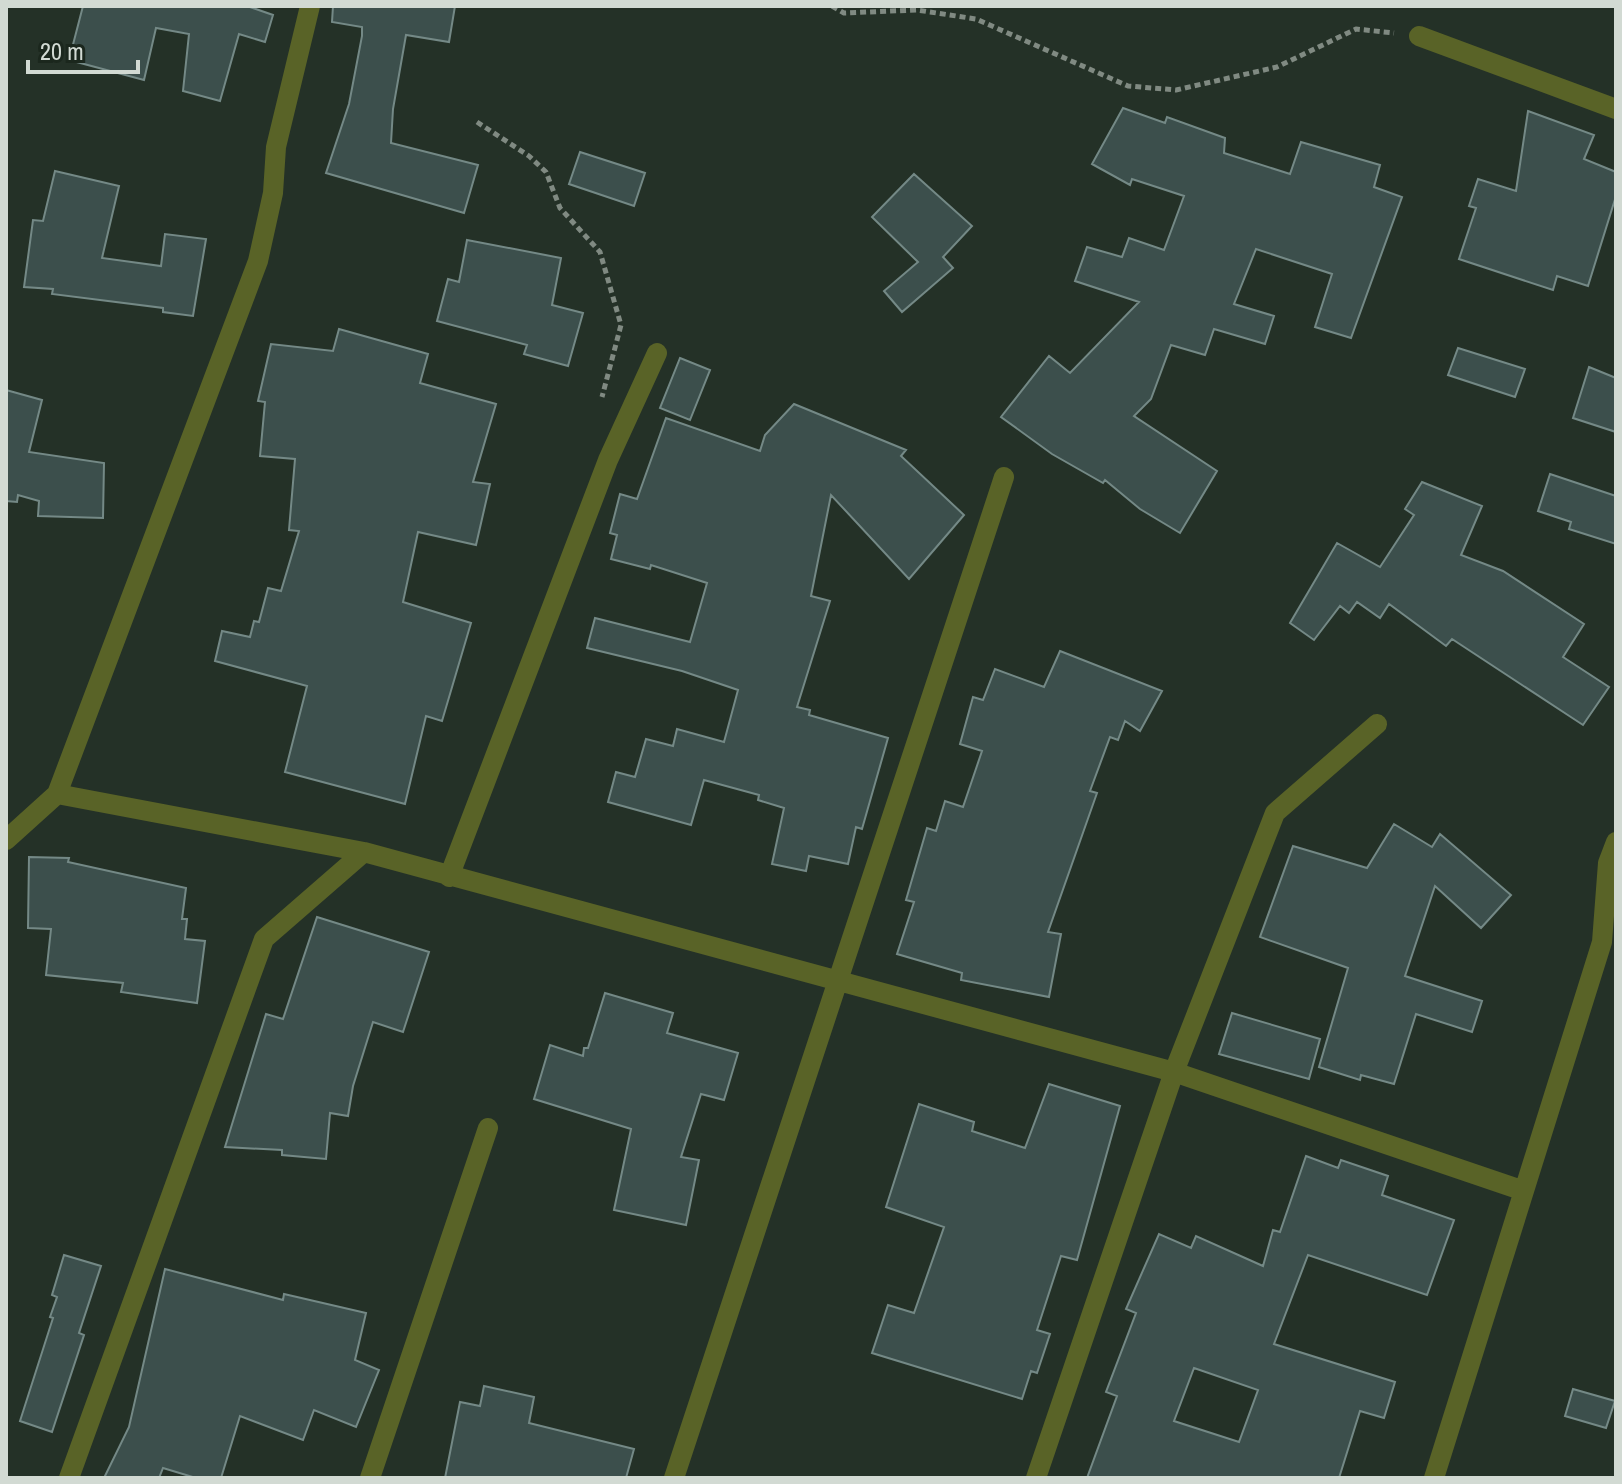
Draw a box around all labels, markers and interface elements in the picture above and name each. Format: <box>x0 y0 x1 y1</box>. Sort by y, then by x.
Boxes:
scale bar <box>28 24 138 74</box>
text: 20 m <box>40 35 84 67</box>

